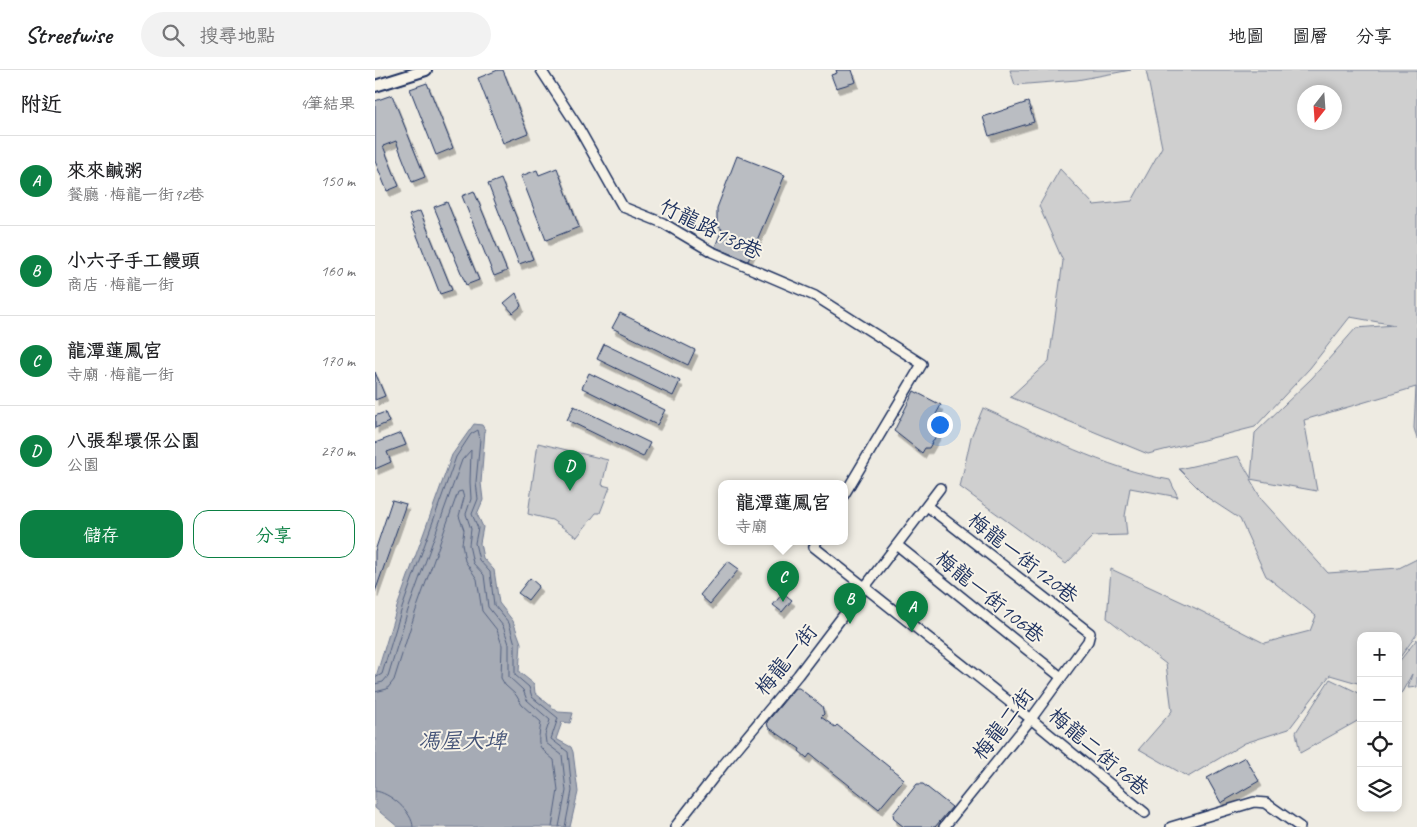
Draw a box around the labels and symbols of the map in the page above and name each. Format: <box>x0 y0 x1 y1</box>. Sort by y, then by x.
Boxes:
north arrow <box>1297 85 1342 130</box>
street label: 竹龍路138巷 <box>655 193 767 265</box>
your location <box>927 412 953 438</box>
pin: D <box>554 450 586 491</box>
street label: 梅龍一街120巷 <box>962 507 1084 609</box>
street label: 梅龍一街106巷 <box>930 545 1050 649</box>
pin: C <box>767 561 799 602</box>
pin: B <box>834 583 866 624</box>
pin: A <box>896 591 928 632</box>
street label: 梅龍一街 <box>749 619 823 701</box>
street label: 梅龍二街 <box>967 683 1039 765</box>
street label: 梅龍二街96巷 <box>1043 702 1155 802</box>
water label: 馮屋大埤 <box>418 727 508 755</box>

